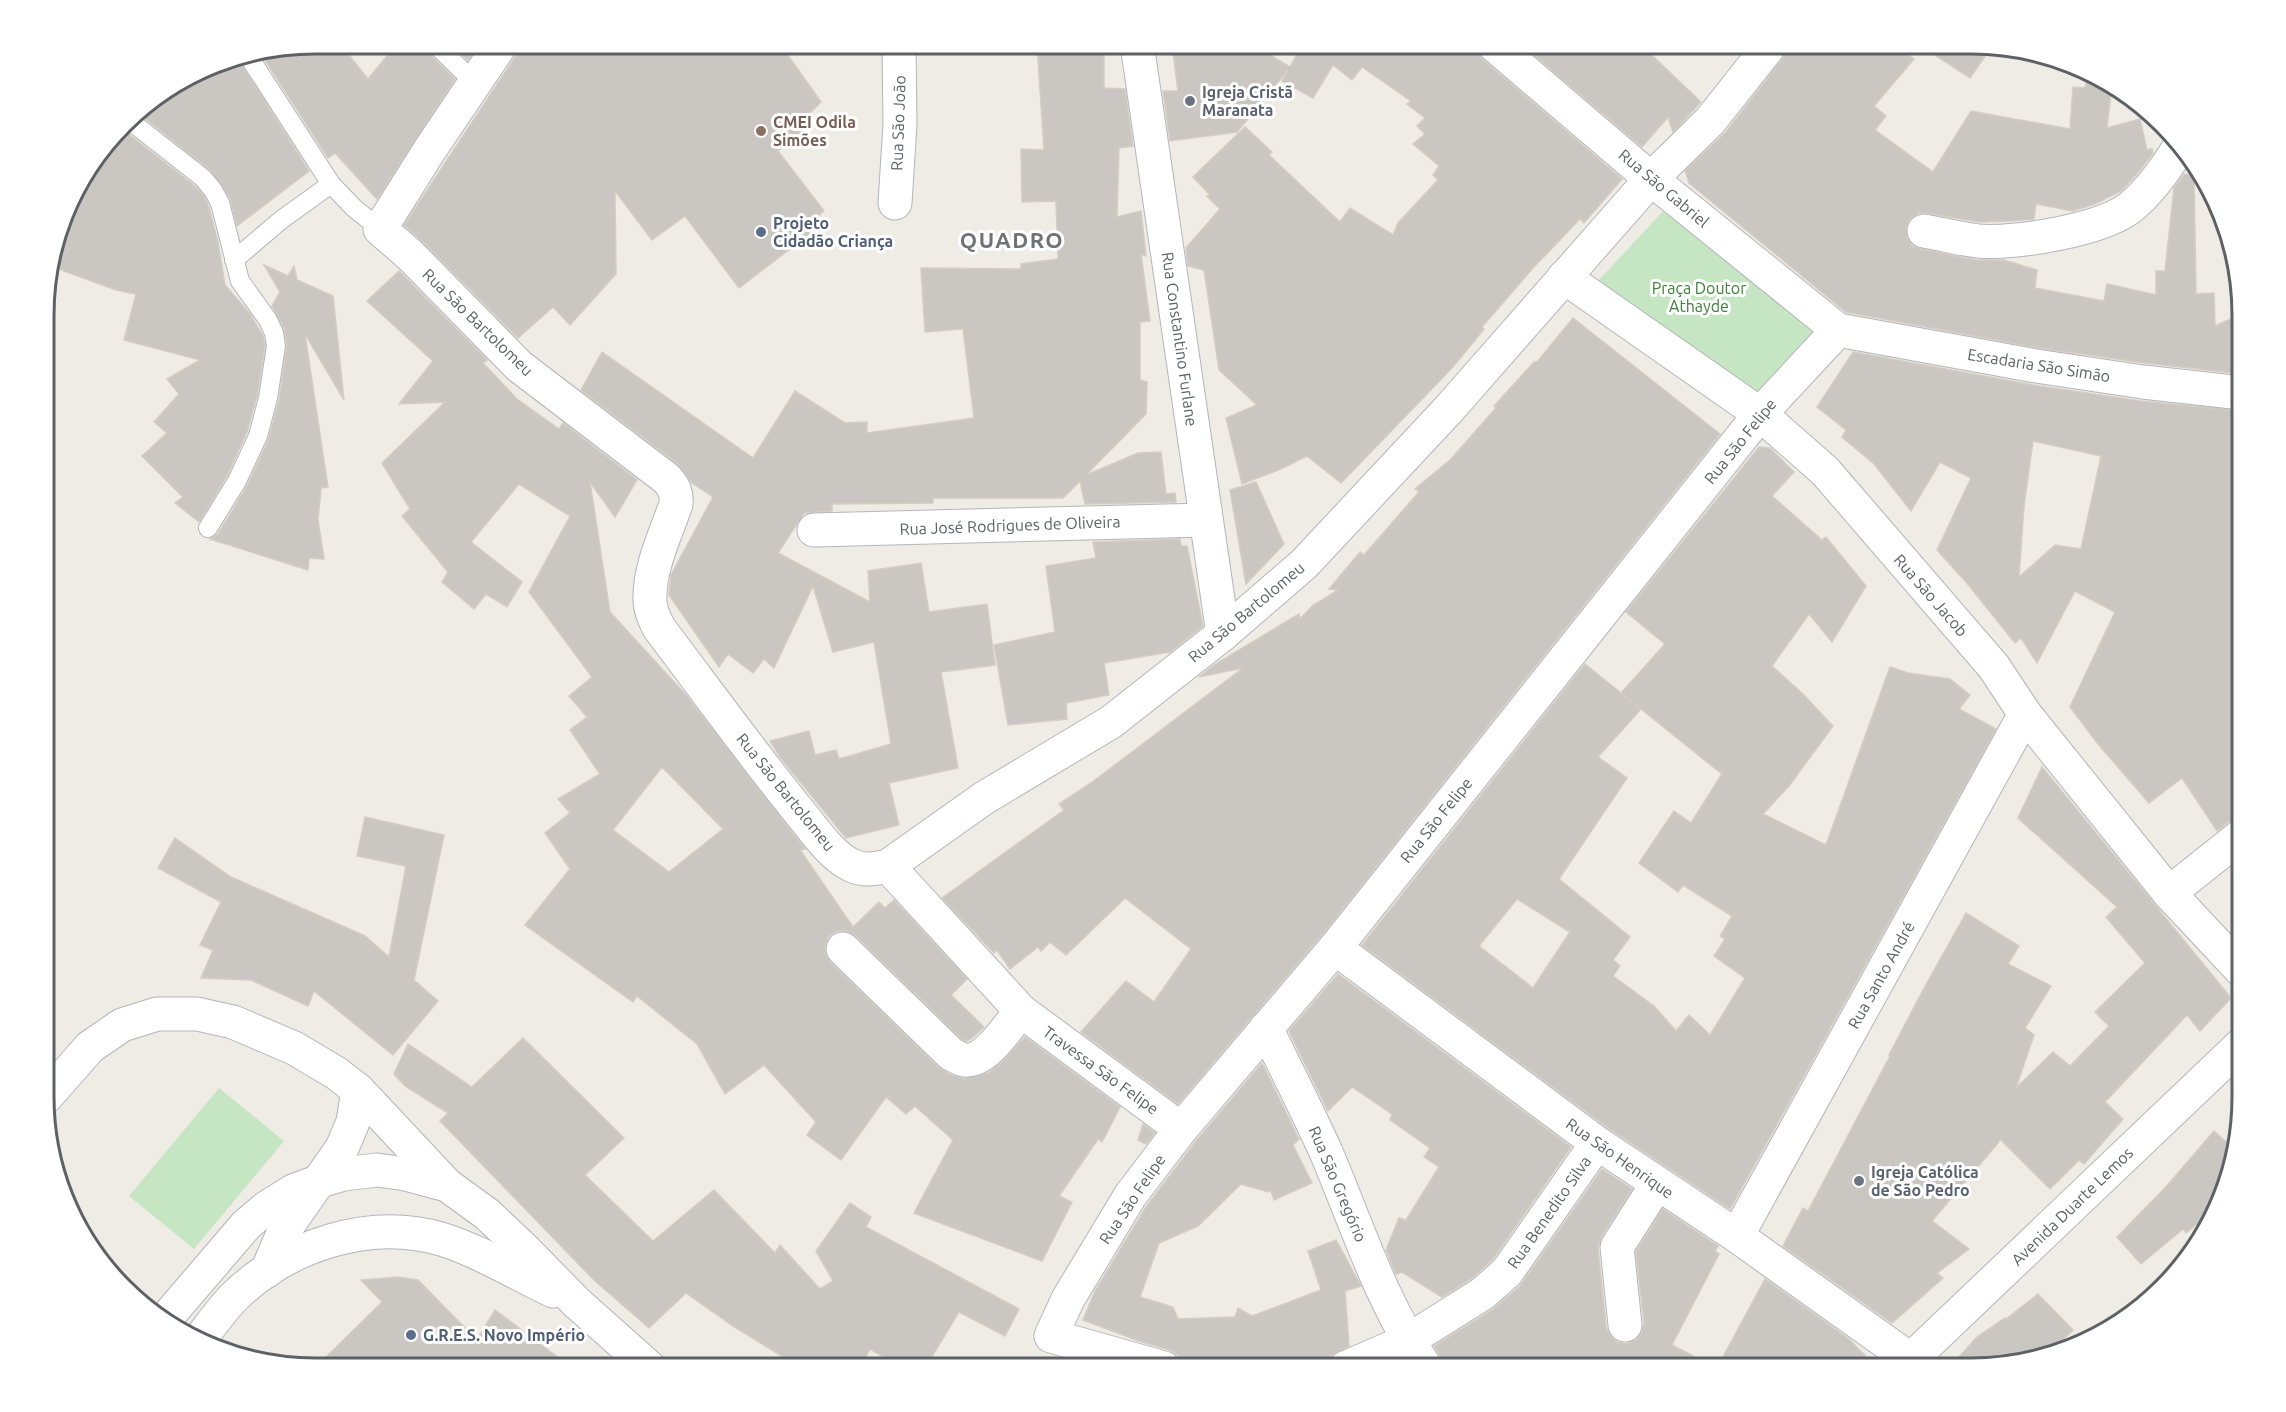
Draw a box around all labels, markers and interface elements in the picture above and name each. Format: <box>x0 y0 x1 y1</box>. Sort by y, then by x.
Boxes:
street label: Rua São João <box>887 75 909 171</box>
place label: Igreja Cristã Maranata <box>1202 83 1293 119</box>
marker: Igreja Cristã Maranata <box>1183 94 1197 108</box>
place label: CMEI Odila Simões <box>773 113 856 149</box>
marker: CMEI Odila Simões <box>754 124 768 138</box>
street label: Rua São Gabriel <box>1615 145 1713 231</box>
place label: Projeto Cidadão Criança <box>773 214 893 251</box>
marker: Projeto Cidadão Criança <box>754 225 768 239</box>
district label: QUADRO <box>960 227 1064 252</box>
street label: Rua Constantino Furlane <box>1159 251 1201 427</box>
street label: Rua São Bartolomeu <box>419 265 537 379</box>
park label: Praça Doutor Athayde <box>1652 279 1746 315</box>
street label: Escadaria São Simão <box>1966 345 2112 385</box>
street label: Rua São Felipe <box>1700 395 1780 487</box>
street label: Rua José Rodrigues de Oliveira <box>899 512 1121 538</box>
street label: Rua São Jacob <box>1890 550 1972 640</box>
street label: Rua São Bartolomeu <box>1184 558 1308 666</box>
street label: Rua São Bartolomeu <box>733 730 839 854</box>
street label: Rua São Felipe <box>1396 774 1476 866</box>
street label: Rua Santo André <box>1844 918 1918 1032</box>
street label: Travessa São Felipe <box>1040 1022 1162 1118</box>
street label: Rua São Henrique <box>1563 1114 1677 1202</box>
street label: Rua São Gregório <box>1305 1123 1371 1245</box>
street label: Avenida Duarte Lemos <box>2008 1143 2136 1269</box>
street label: Rua São Felipe <box>1095 1151 1169 1247</box>
street label: Rua Benedito Silva <box>1503 1152 1595 1272</box>
place label: Igreja Católica de São Pedro <box>1871 1163 1979 1199</box>
marker: Igreja Católica de São Pedro <box>1852 1174 1866 1188</box>
place label: G.R.E.S. Novo Império <box>423 1326 585 1344</box>
marker: G.R.E.S. Novo Império <box>404 1328 418 1342</box>

